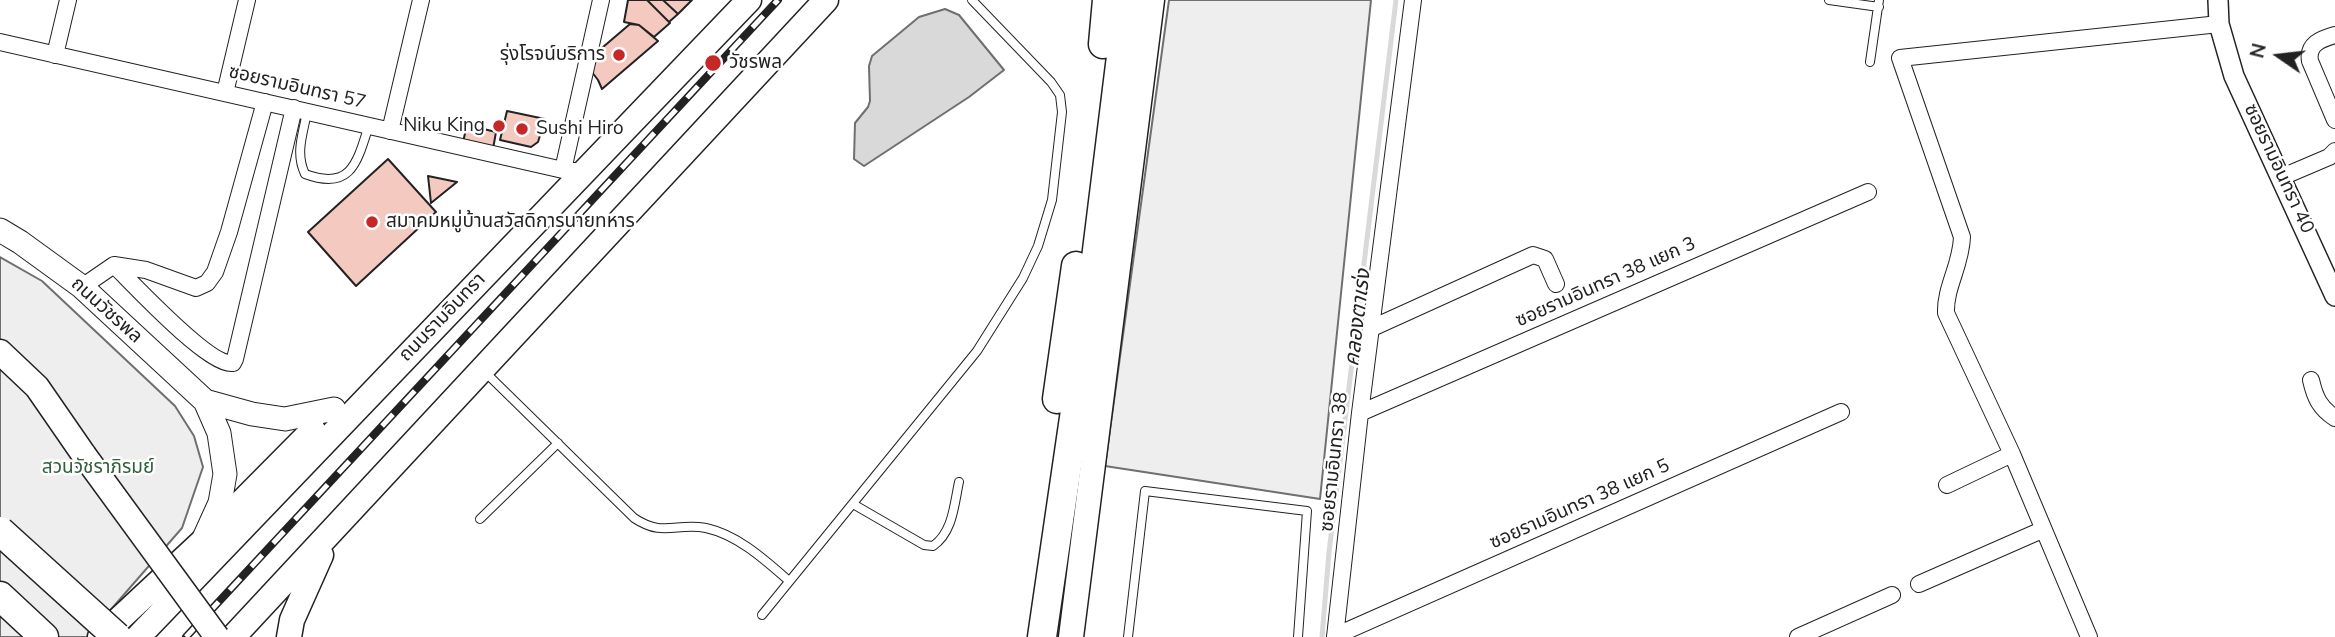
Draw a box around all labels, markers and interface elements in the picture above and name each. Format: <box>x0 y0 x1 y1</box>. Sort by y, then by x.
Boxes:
north arrow <box>2244 21 2314 91</box>
text: N <box>2244 41 2273 61</box>
place label: รุ่งโรจน์บริการ <box>500 44 605 66</box>
marker: รุ่งโรจน์บริการ <box>611 47 627 63</box>
place label: วัชรพล <box>729 52 782 74</box>
marker: วัชรพล <box>703 53 723 73</box>
street label: ซอยรามอินทรา 57 <box>226 61 368 115</box>
street label: ซอยรามอินทรา 40 <box>2238 101 2318 237</box>
place label: Niku King <box>403 115 485 137</box>
marker: Niku King <box>491 118 507 134</box>
place label: Sushi Hiro <box>536 118 624 140</box>
marker: Sushi Hiro <box>514 121 530 137</box>
place label: สมาคมหมู่บ้านสวัสดิการนายทหาร <box>386 211 635 233</box>
marker: สมาคมหมู่บ้านสวัสดิการนายทหาร <box>364 214 380 230</box>
street label: ซอยรามอินทรา 38 แยก 3 <box>1513 233 1699 333</box>
water label: คลองตาเร่ง <box>1341 268 1377 368</box>
street label: ถนนรามอินทรา <box>395 269 491 367</box>
street label: ถนนวัชรพล <box>66 273 146 349</box>
street label: ซอยรามอินทรา 38 <box>1316 391 1354 533</box>
street label: ซอยรามอินทรา 38 แยก 5 <box>1487 455 1673 555</box>
park label: สวนวัชราภิรมย์ <box>42 457 154 479</box>

